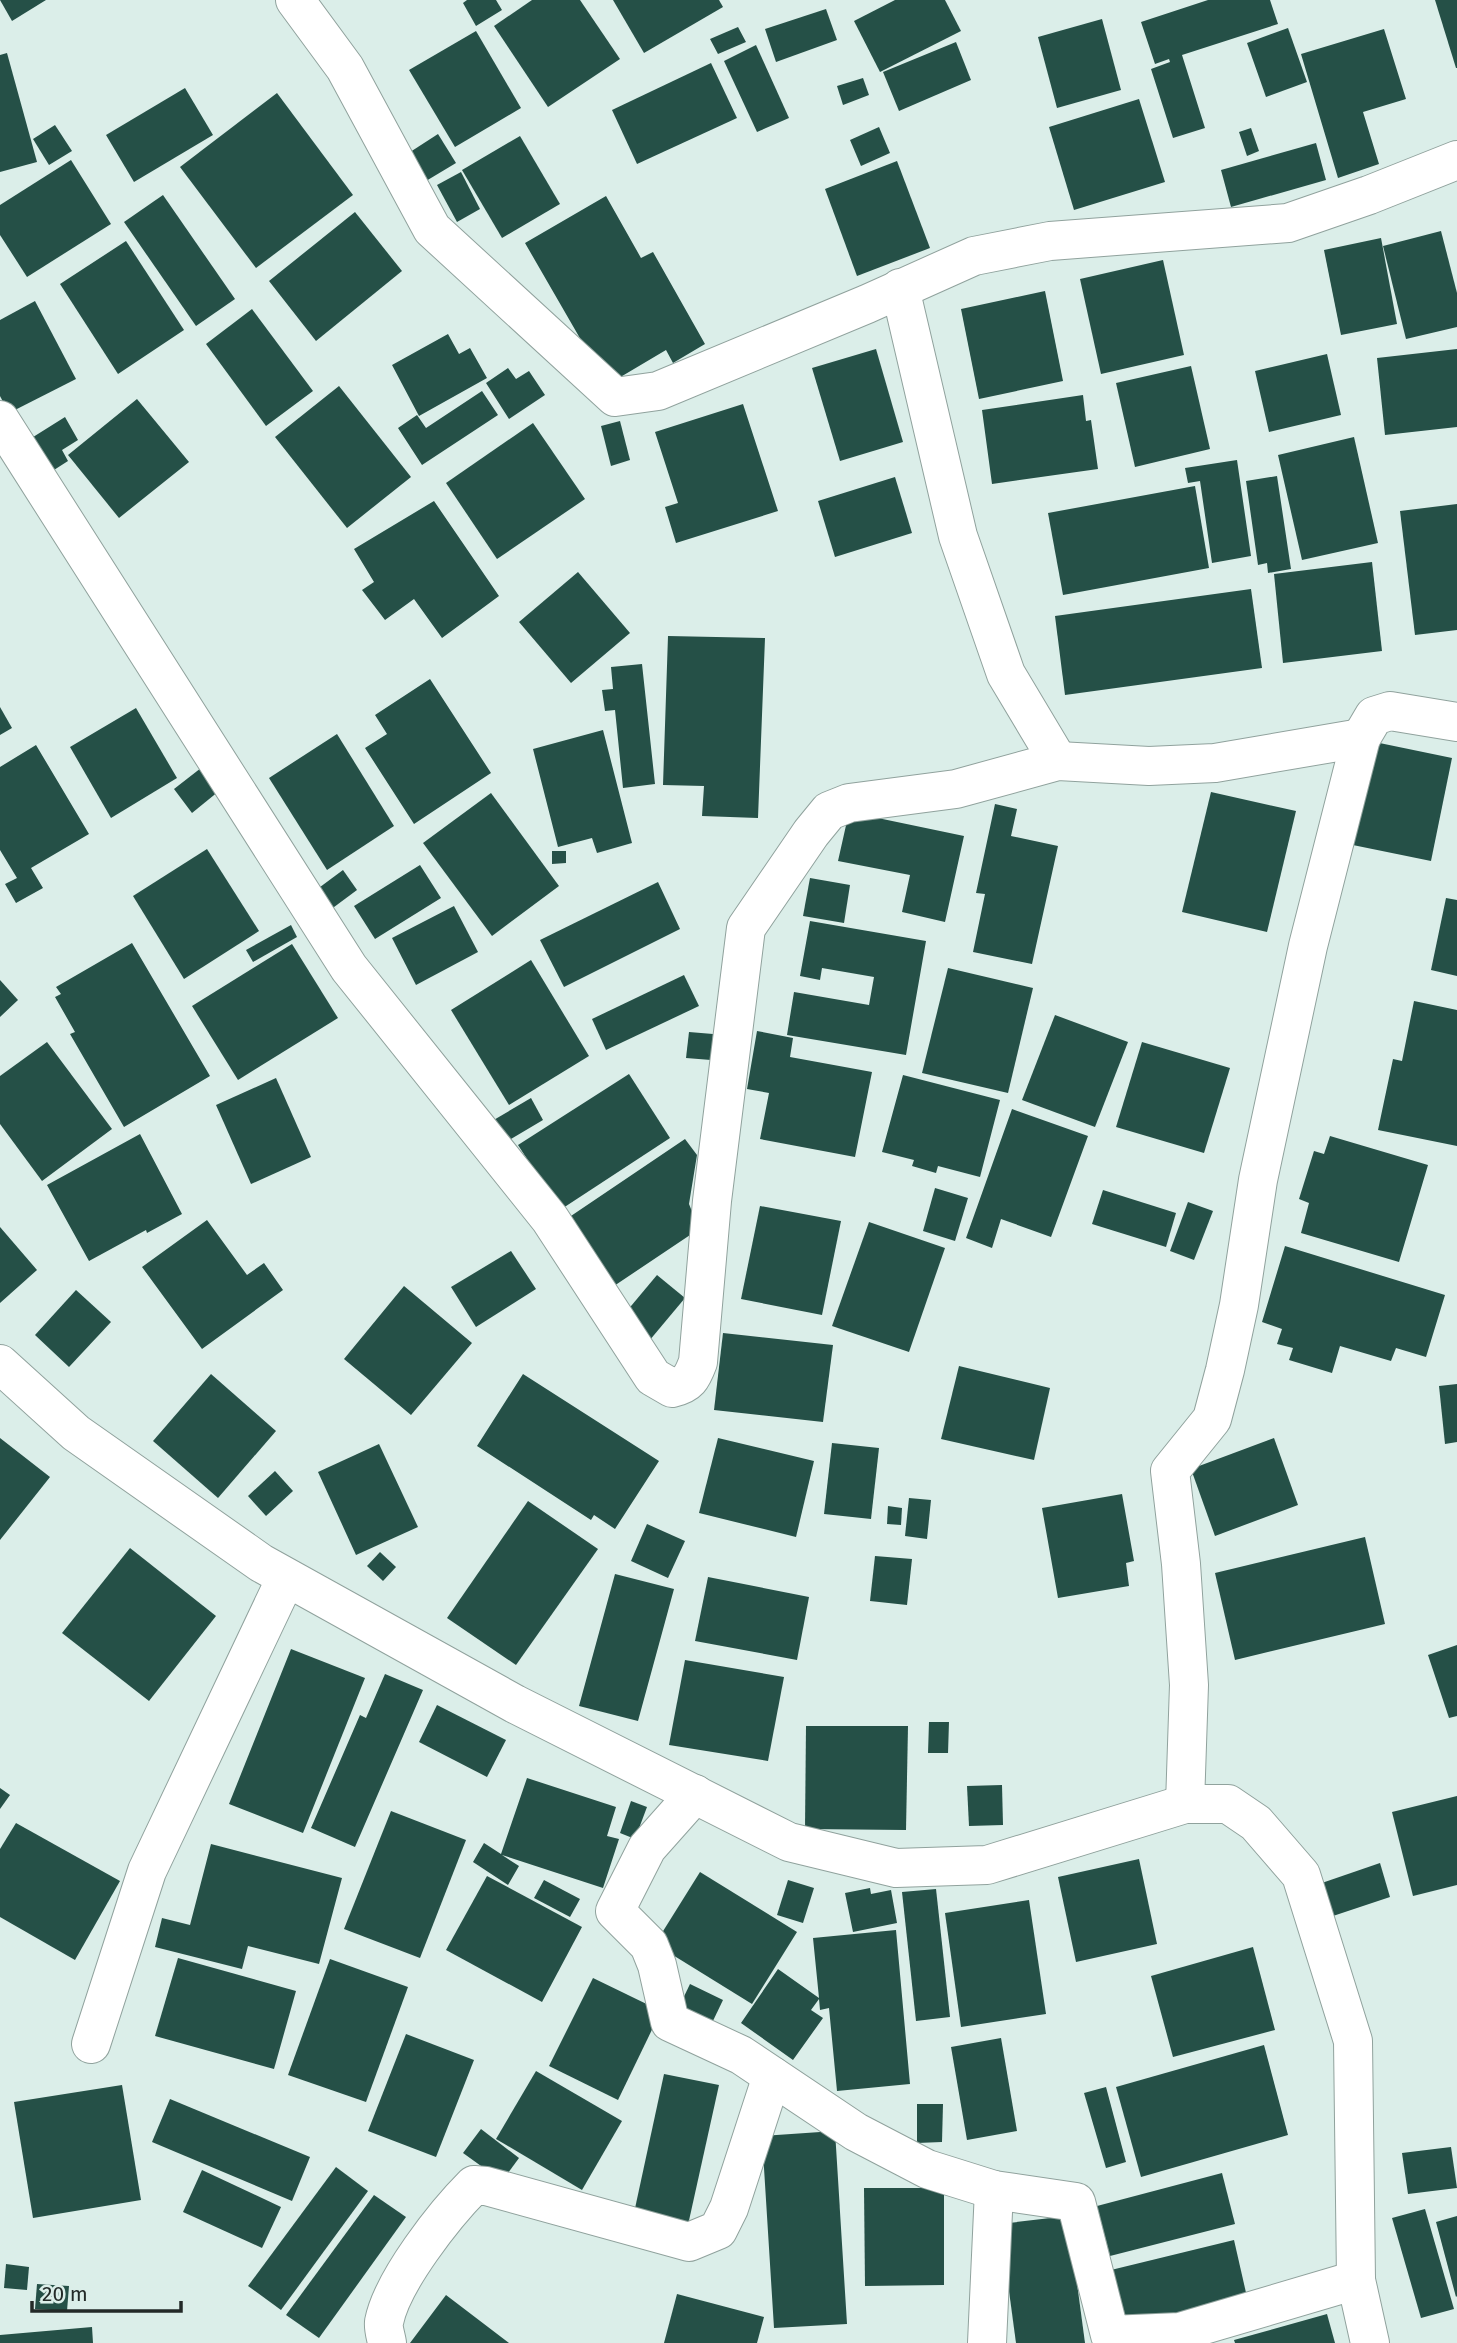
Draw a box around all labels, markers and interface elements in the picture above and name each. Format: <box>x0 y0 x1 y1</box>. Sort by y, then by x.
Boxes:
scale bar <box>32 2270 180 2314</box>
text: 20 m <box>42 2281 88 2307</box>

